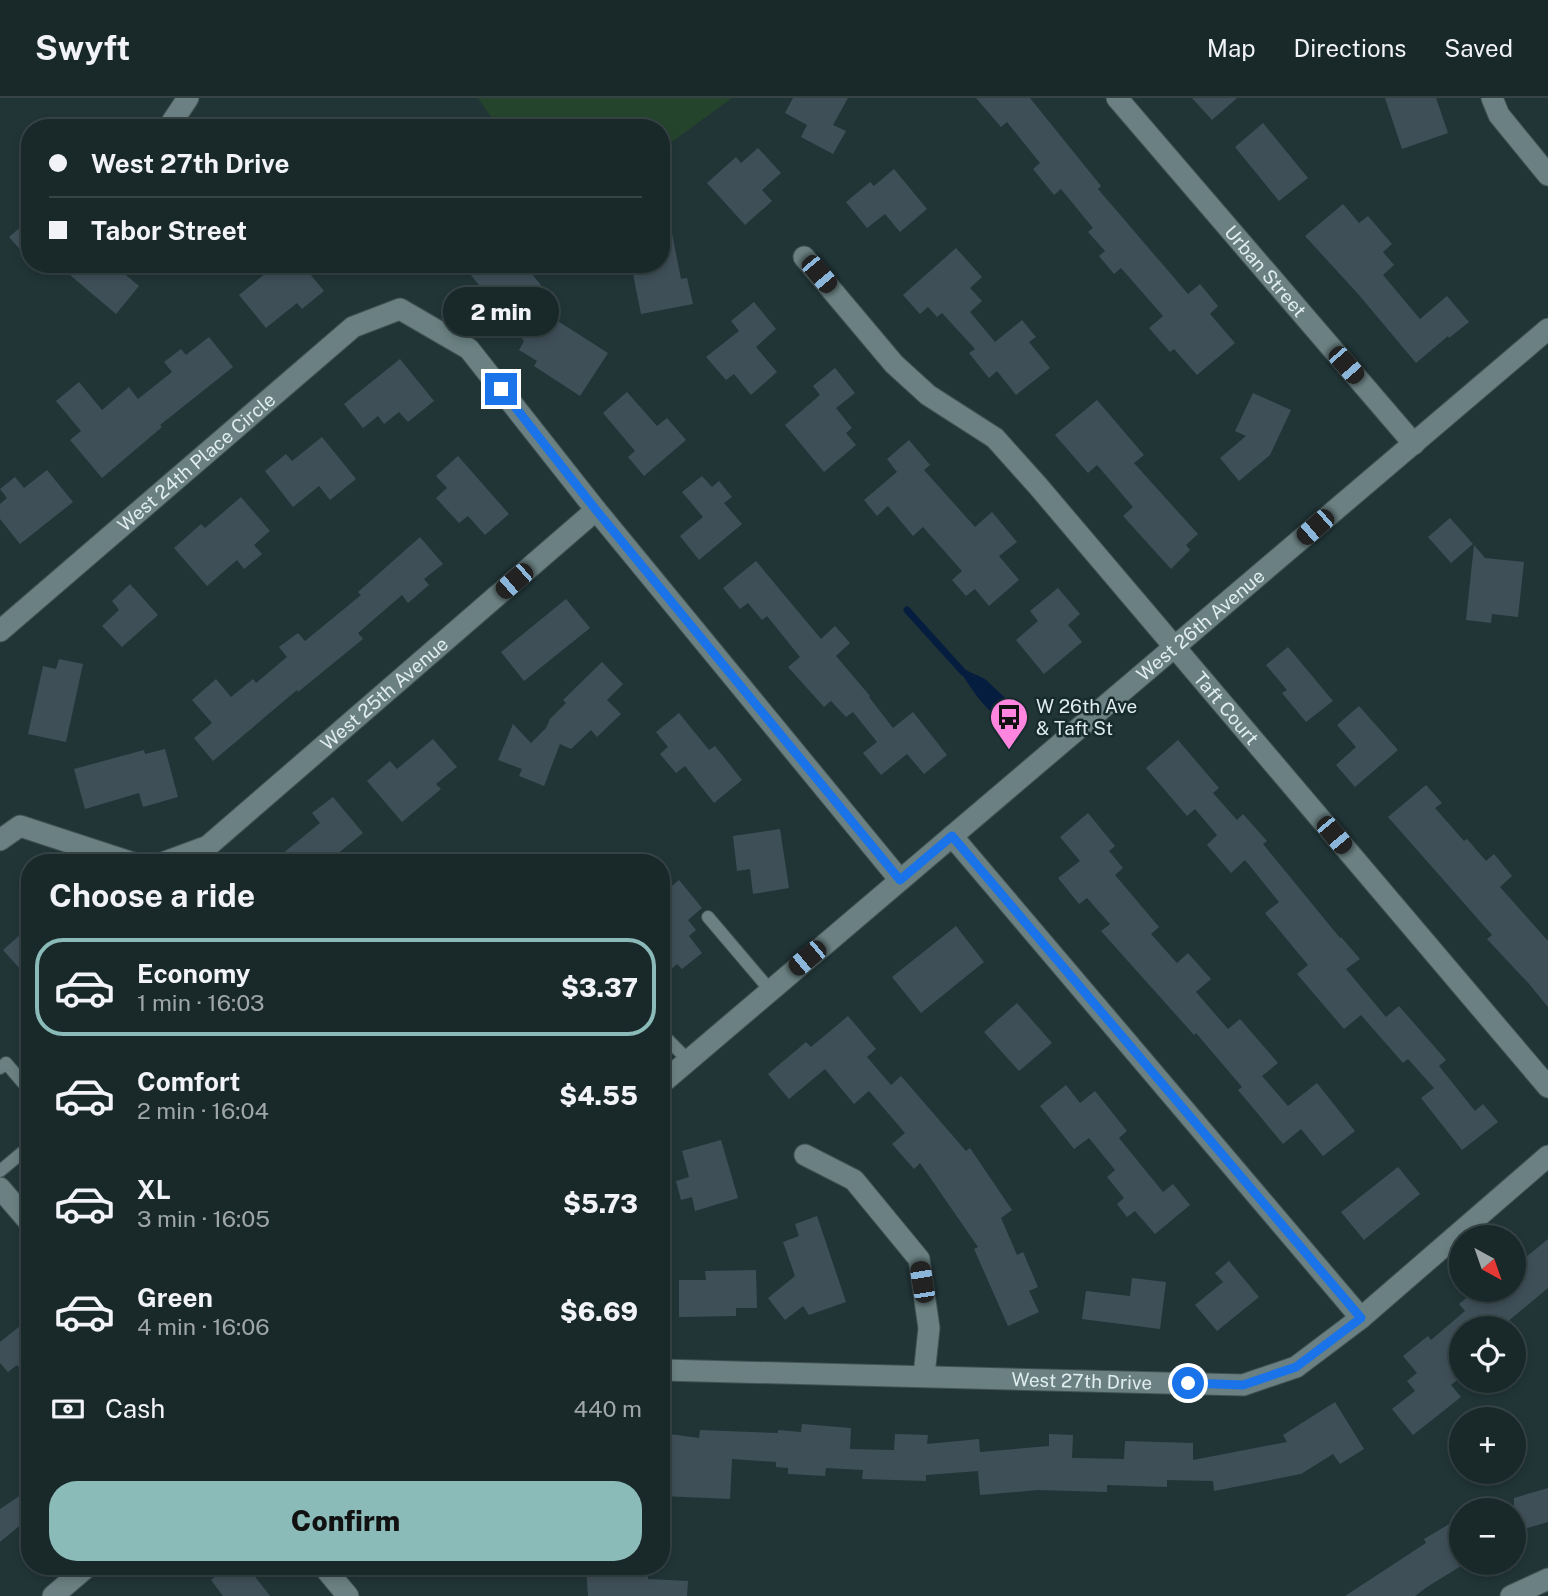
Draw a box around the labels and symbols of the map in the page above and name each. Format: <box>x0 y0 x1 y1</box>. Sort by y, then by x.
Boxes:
street label: Urban Street <box>1220 221 1311 321</box>
car <box>798 251 841 297</box>
callout: 2 min <box>443 288 559 336</box>
car <box>1325 342 1368 388</box>
route end <box>485 373 517 405</box>
street label: West 24th Place Circle <box>113 388 280 536</box>
car <box>1293 505 1338 549</box>
car <box>492 559 537 603</box>
street label: West 26th Avenue <box>1132 564 1269 685</box>
street label: West 25th Avenue <box>316 632 452 755</box>
street label: Taft Court <box>1189 667 1263 749</box>
place label: W 26th Ave & Taft St <box>1036 695 1137 739</box>
bus stop icon: W 26th Ave & Taft St <box>988 696 1030 751</box>
car <box>1313 812 1356 858</box>
car <box>785 936 830 980</box>
north arrow <box>1449 1225 1526 1302</box>
car <box>909 1260 936 1304</box>
route start <box>1172 1367 1204 1399</box>
street label: West 27th Drive <box>1011 1368 1152 1394</box>

